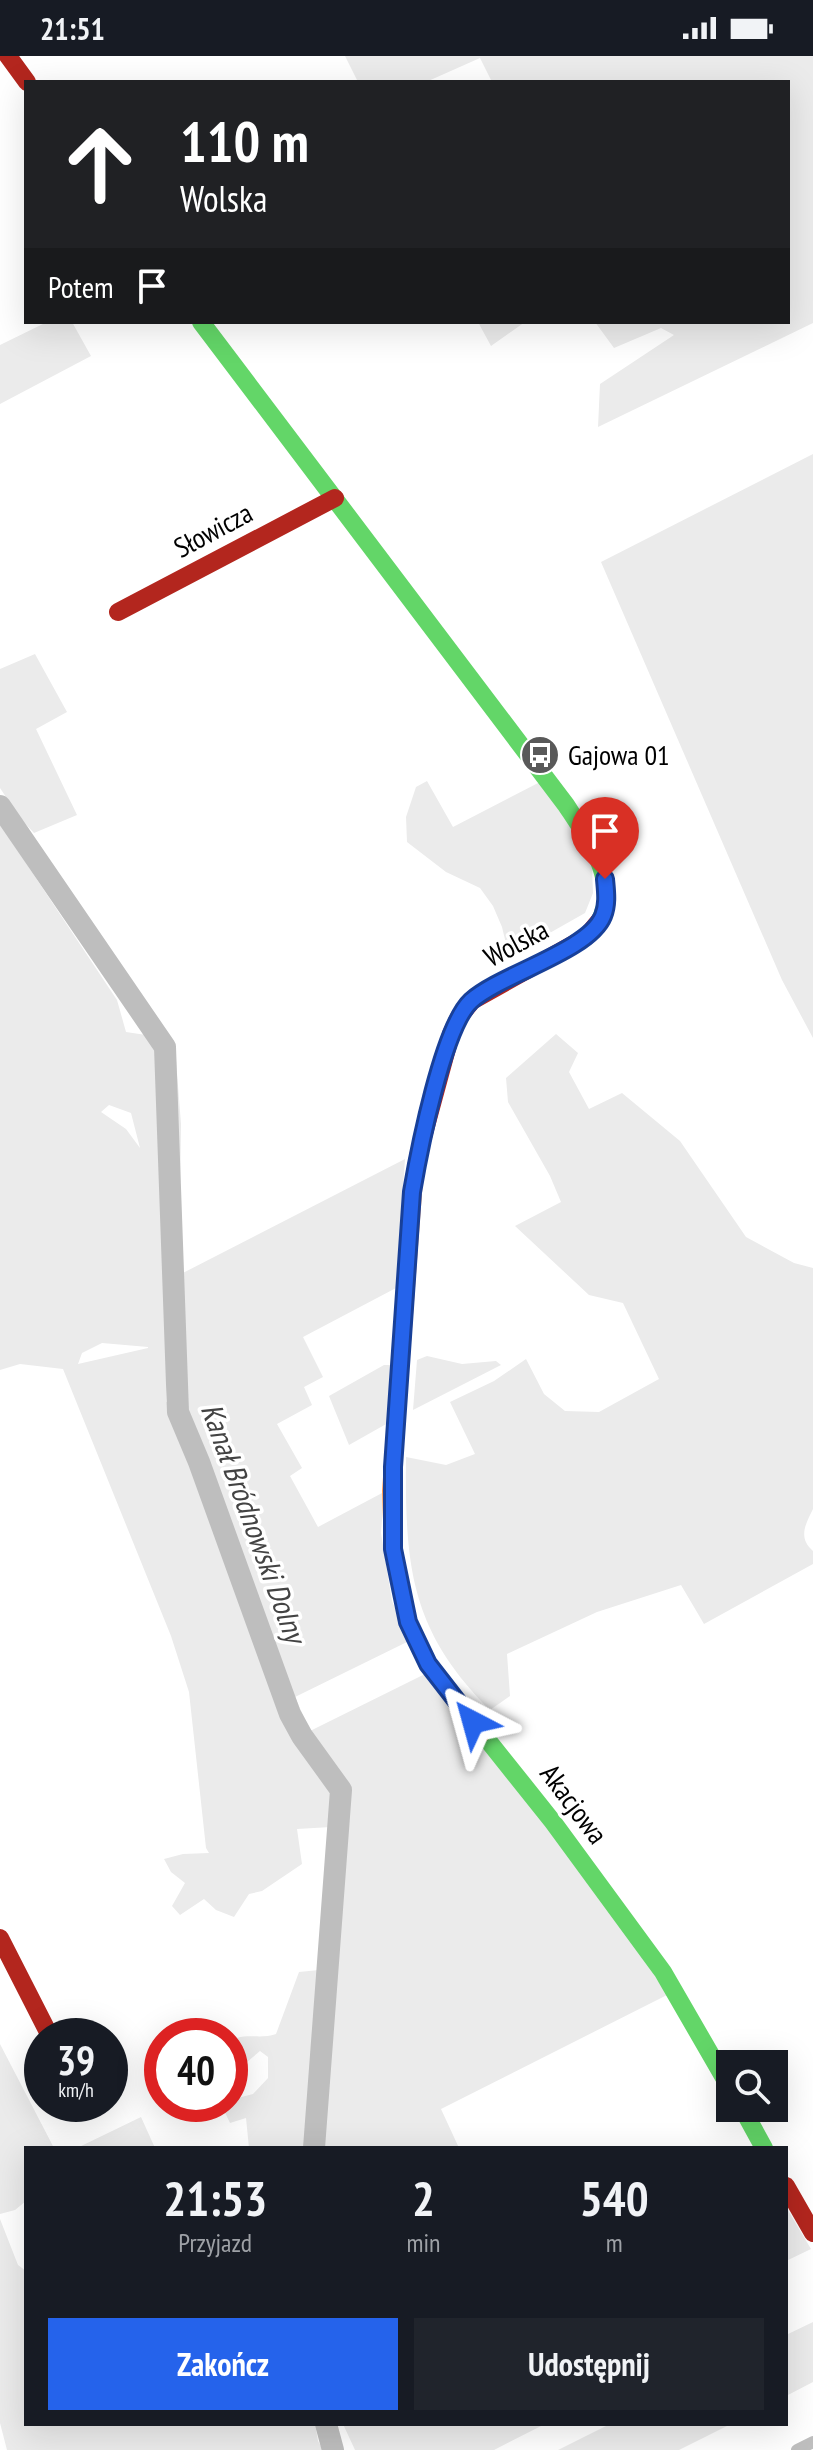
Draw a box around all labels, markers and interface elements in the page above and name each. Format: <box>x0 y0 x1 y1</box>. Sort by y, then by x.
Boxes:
text: 21:51 <box>40 9 105 48</box>
text: 110 m <box>180 105 309 177</box>
icon: ahead <box>48 112 152 216</box>
text: Wolska <box>180 175 267 222</box>
icon: arrive <box>130 264 174 308</box>
text: Potem <box>48 267 114 306</box>
street label: Słowicza <box>167 494 258 566</box>
bus stop icon: Gajowa 01 <box>519 734 561 776</box>
place label: Gajowa 01 <box>568 736 670 773</box>
pin <box>571 797 639 879</box>
icon: arrive <box>583 809 627 853</box>
street label: Wolska <box>477 910 554 975</box>
water label: Kanał Bródnowski Dolny <box>193 1398 317 1651</box>
position arrow <box>431 1680 515 1764</box>
street label: Akacjowa <box>532 1756 617 1851</box>
speed limit sign: 40 <box>144 2018 248 2122</box>
text: 39 <box>57 2034 95 2086</box>
map controls <box>716 2050 788 2122</box>
button: search <box>716 2050 788 2122</box>
text: km/h <box>58 2077 94 2103</box>
text: 21:53 <box>163 2167 267 2229</box>
text: 2 <box>412 2167 435 2229</box>
text: 540 <box>580 2167 649 2229</box>
text: Przyjazd <box>178 2226 252 2259</box>
text: min <box>406 2226 440 2259</box>
text: m <box>606 2226 623 2259</box>
button: Zakończ <box>48 2318 398 2410</box>
button: Udostępnij <box>414 2318 764 2410</box>

